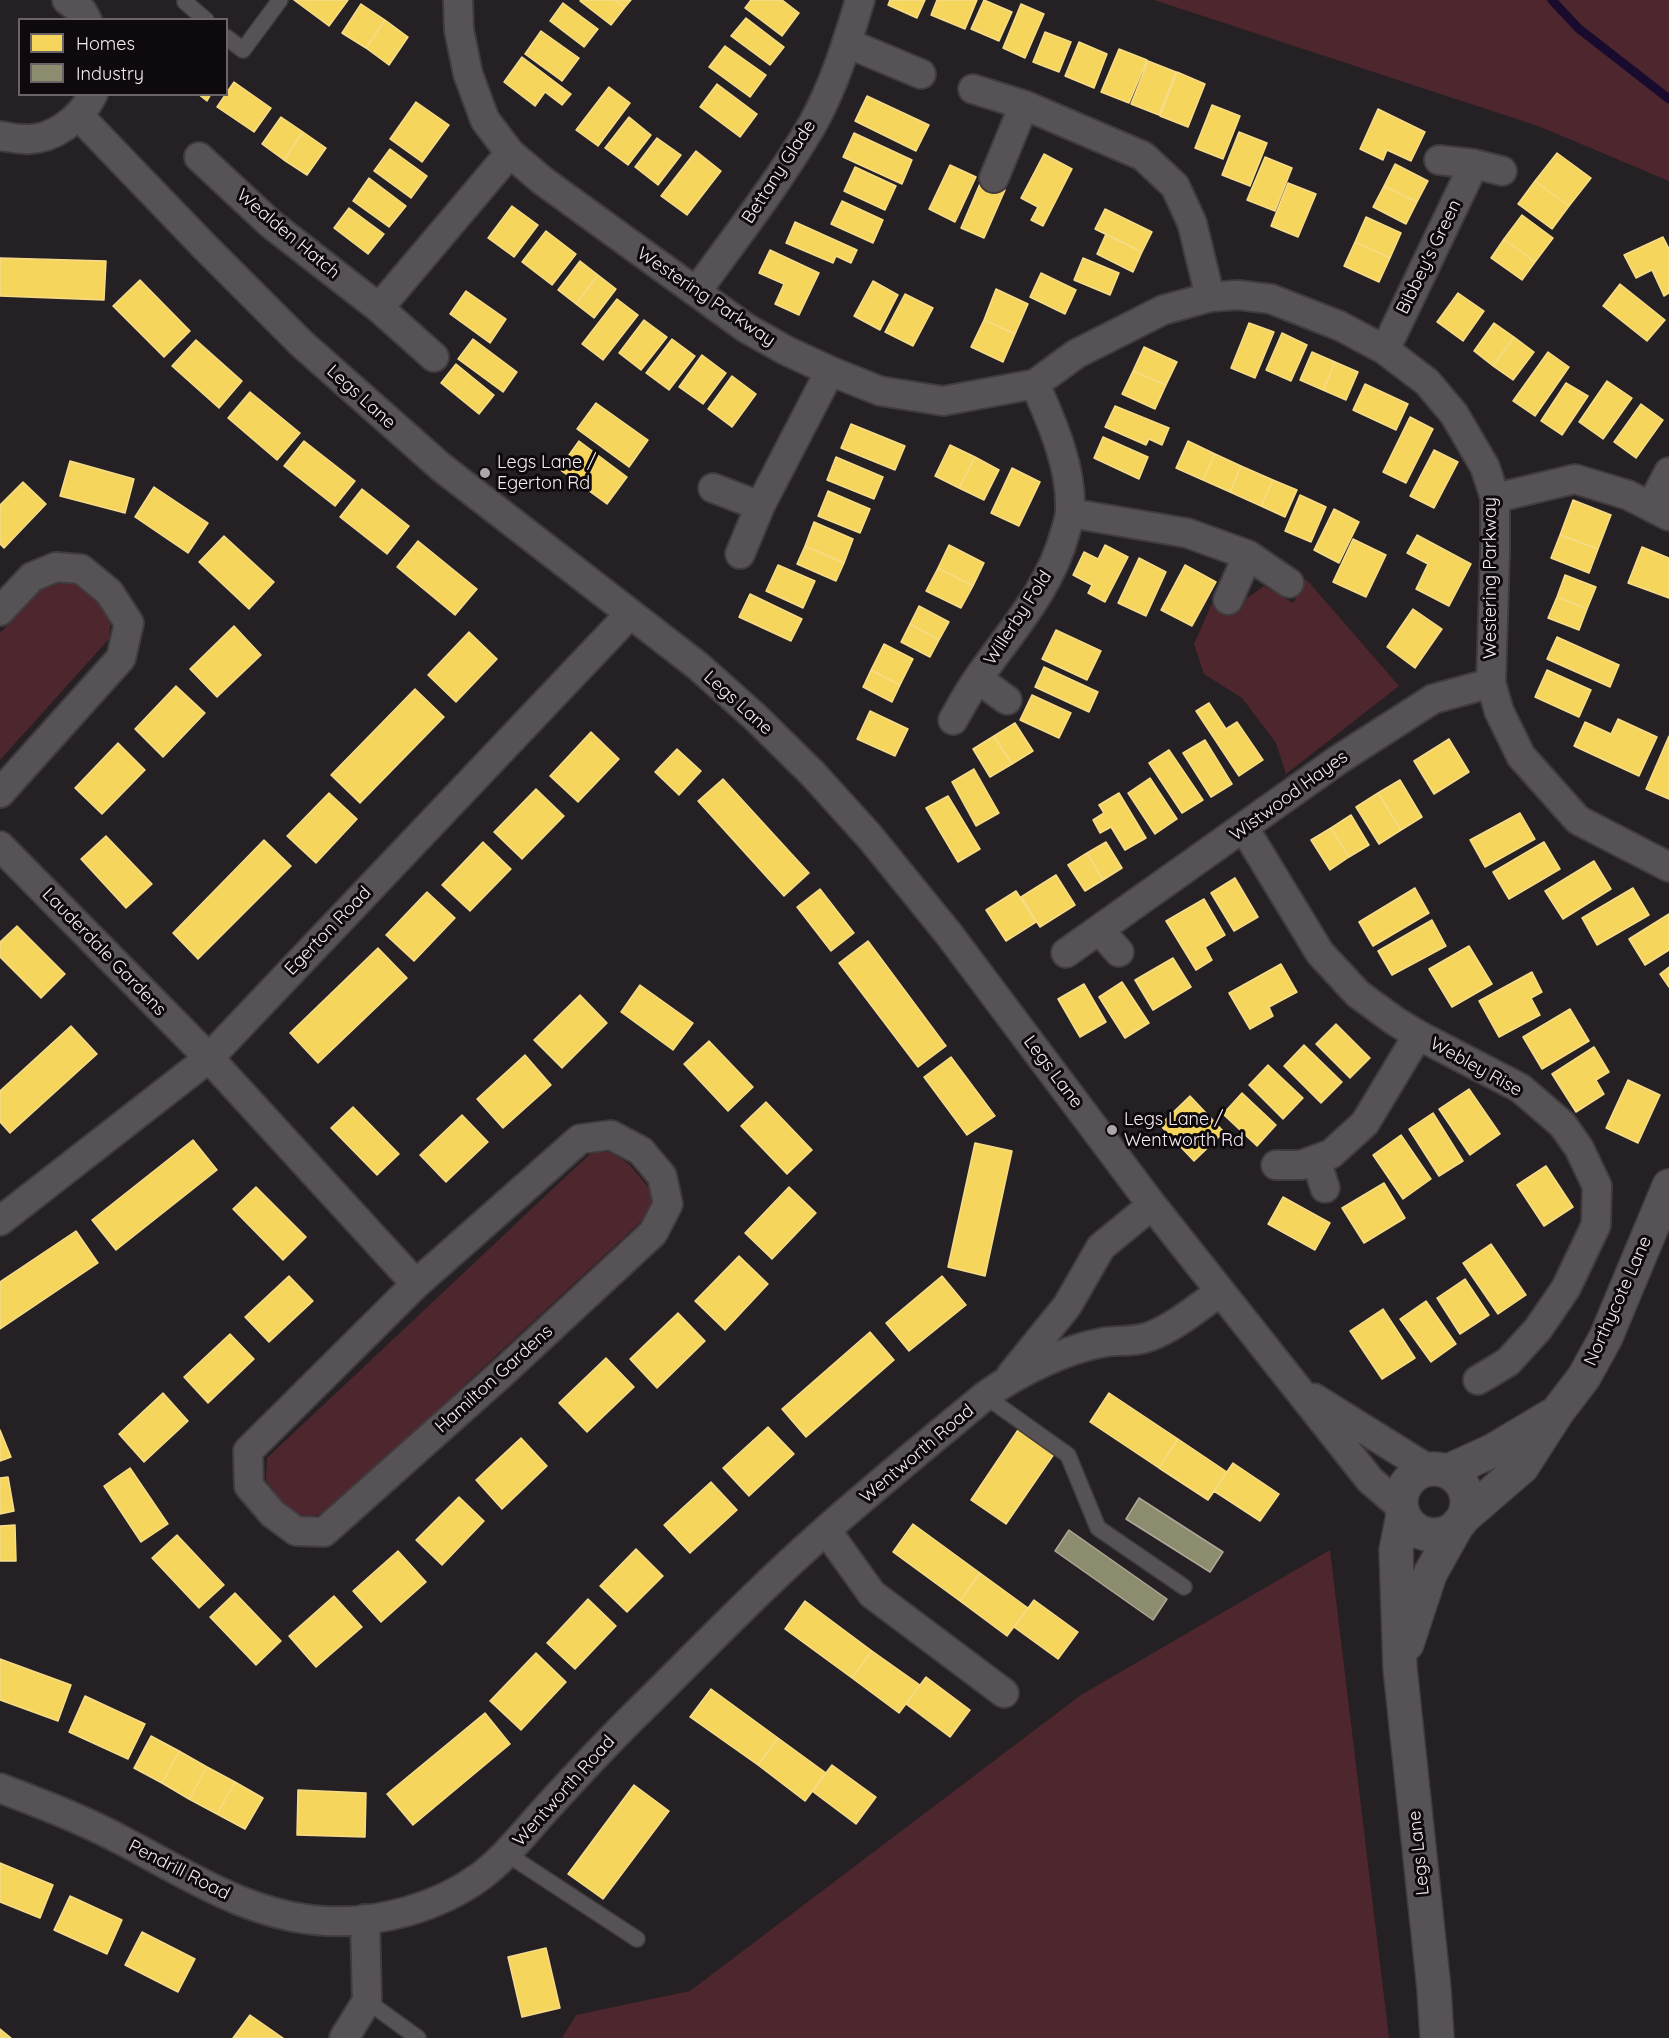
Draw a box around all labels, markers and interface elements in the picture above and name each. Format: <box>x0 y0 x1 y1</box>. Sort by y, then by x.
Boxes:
legend <box>18 18 228 96</box>
text: Homes <box>76 32 135 55</box>
text: Industry <box>76 62 144 85</box>
street label: Bettany Glade <box>738 116 820 228</box>
street label: Wealden Hatch <box>232 185 344 283</box>
street label: Bibbey's Green <box>1392 196 1466 318</box>
street label: Westering Parkway <box>633 243 779 351</box>
street label: Legs Lane <box>322 360 400 434</box>
place label: Legs Lane / Egerton Rd <box>497 452 596 494</box>
marker: Legs Lane / Egerton Rd <box>478 466 492 480</box>
street label: Westering Parkway <box>1480 497 1502 659</box>
street label: Willerby Fold <box>979 567 1057 669</box>
street label: Legs Lane <box>699 666 777 740</box>
street label: Wistwood Hayes <box>1226 746 1352 846</box>
street label: Egerton Road <box>280 882 376 980</box>
street label: Lauderdale Gardens <box>37 884 171 1020</box>
street label: Legs Lane <box>1019 1032 1087 1112</box>
street label: Webley Rise <box>1426 1033 1526 1101</box>
place label: Legs Lane / Wentworth Rd <box>1124 1109 1244 1152</box>
marker: Legs Lane / Wentworth Rd <box>1105 1123 1119 1137</box>
street label: Northycote Lane <box>1580 1233 1656 1369</box>
street label: Hamilton Gardens <box>431 1321 557 1437</box>
street label: Wentworth Road <box>856 1400 978 1508</box>
street label: Wentworth Road <box>509 1731 619 1851</box>
street label: Legs Lane <box>1404 1810 1434 1896</box>
street label: Pendrill Road <box>125 1835 233 1905</box>

